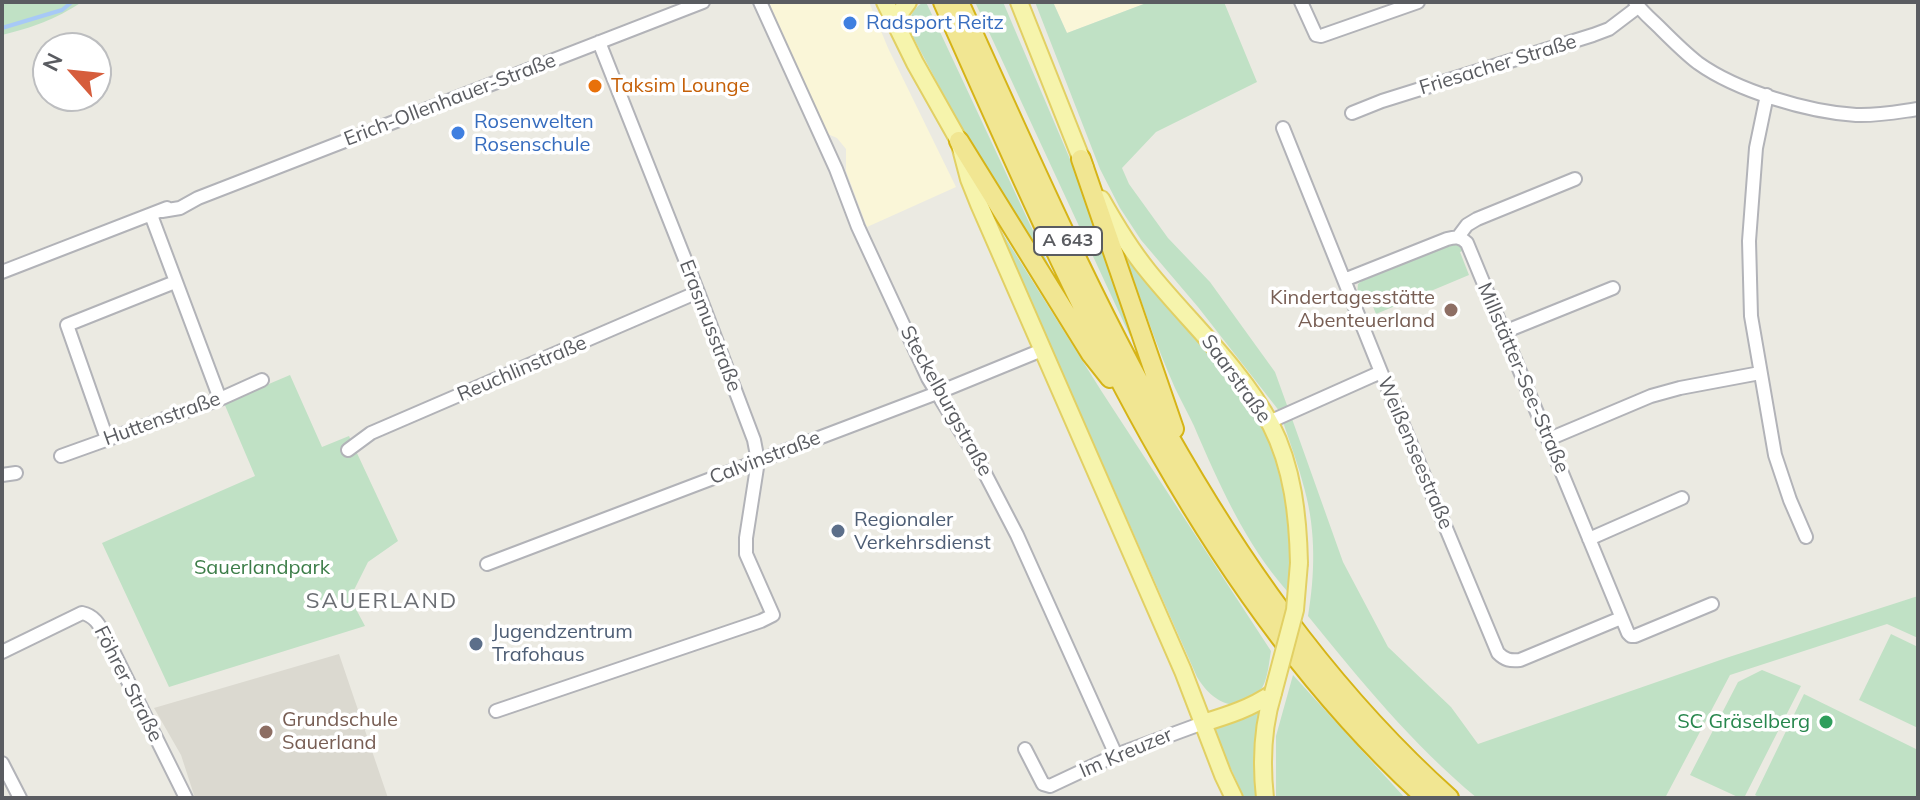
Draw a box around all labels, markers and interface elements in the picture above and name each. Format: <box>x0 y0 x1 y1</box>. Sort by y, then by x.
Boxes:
place label: Radsport Reitz <box>866 11 1004 35</box>
marker: Radsport Reitz <box>841 14 859 32</box>
street label: Friesacher Straße <box>1417 30 1579 100</box>
north arrow <box>32 32 112 112</box>
text: N <box>36 48 69 76</box>
street label: Erich-Ollenhauer-Straße <box>341 49 559 151</box>
place label: Taksim Lounge <box>611 74 750 98</box>
marker: Taksim Lounge <box>586 77 604 95</box>
place label: Rosenwelten Rosenschule <box>474 110 594 157</box>
marker: Rosenwelten Rosenschule <box>449 124 467 142</box>
road number: A 643 <box>1034 227 1102 255</box>
street label: Erasmusstraße <box>674 257 746 395</box>
street label: Millstätter-See-Straße <box>1472 279 1574 477</box>
place label: Kindertagesstätte Abenteuerland <box>1270 286 1435 333</box>
marker: Kindertagesstätte Abenteuerland <box>1442 301 1460 319</box>
street label: Steckelburgstraße <box>895 322 997 480</box>
street label: Saarstraße <box>1196 330 1276 428</box>
street label: Reuchlinstraße <box>454 331 590 407</box>
street label: Weißenseestraße <box>1372 373 1458 533</box>
street label: Huttenstraße <box>100 387 224 451</box>
street label: Calvinstraße <box>706 426 824 490</box>
place label: Regionaler Verkehrsdienst <box>854 508 991 555</box>
marker: Regionaler Verkehrsdienst <box>829 522 847 540</box>
park label: Sauerlandpark <box>194 556 330 580</box>
district label: SAUERLAND <box>306 588 458 614</box>
place label: Jugendzentrum Trafohaus <box>492 620 633 667</box>
street label: Föhrer Straße <box>89 622 167 746</box>
marker: Jugendzentrum Trafohaus <box>467 635 485 653</box>
place label: Grundschule Sauerland <box>282 708 398 755</box>
place label: SC Gräselberg <box>1677 710 1810 734</box>
marker: SC Gräselberg <box>1817 713 1835 731</box>
marker: Grundschule Sauerland <box>257 723 275 741</box>
street label: Im Kreuzer <box>1076 723 1176 783</box>

